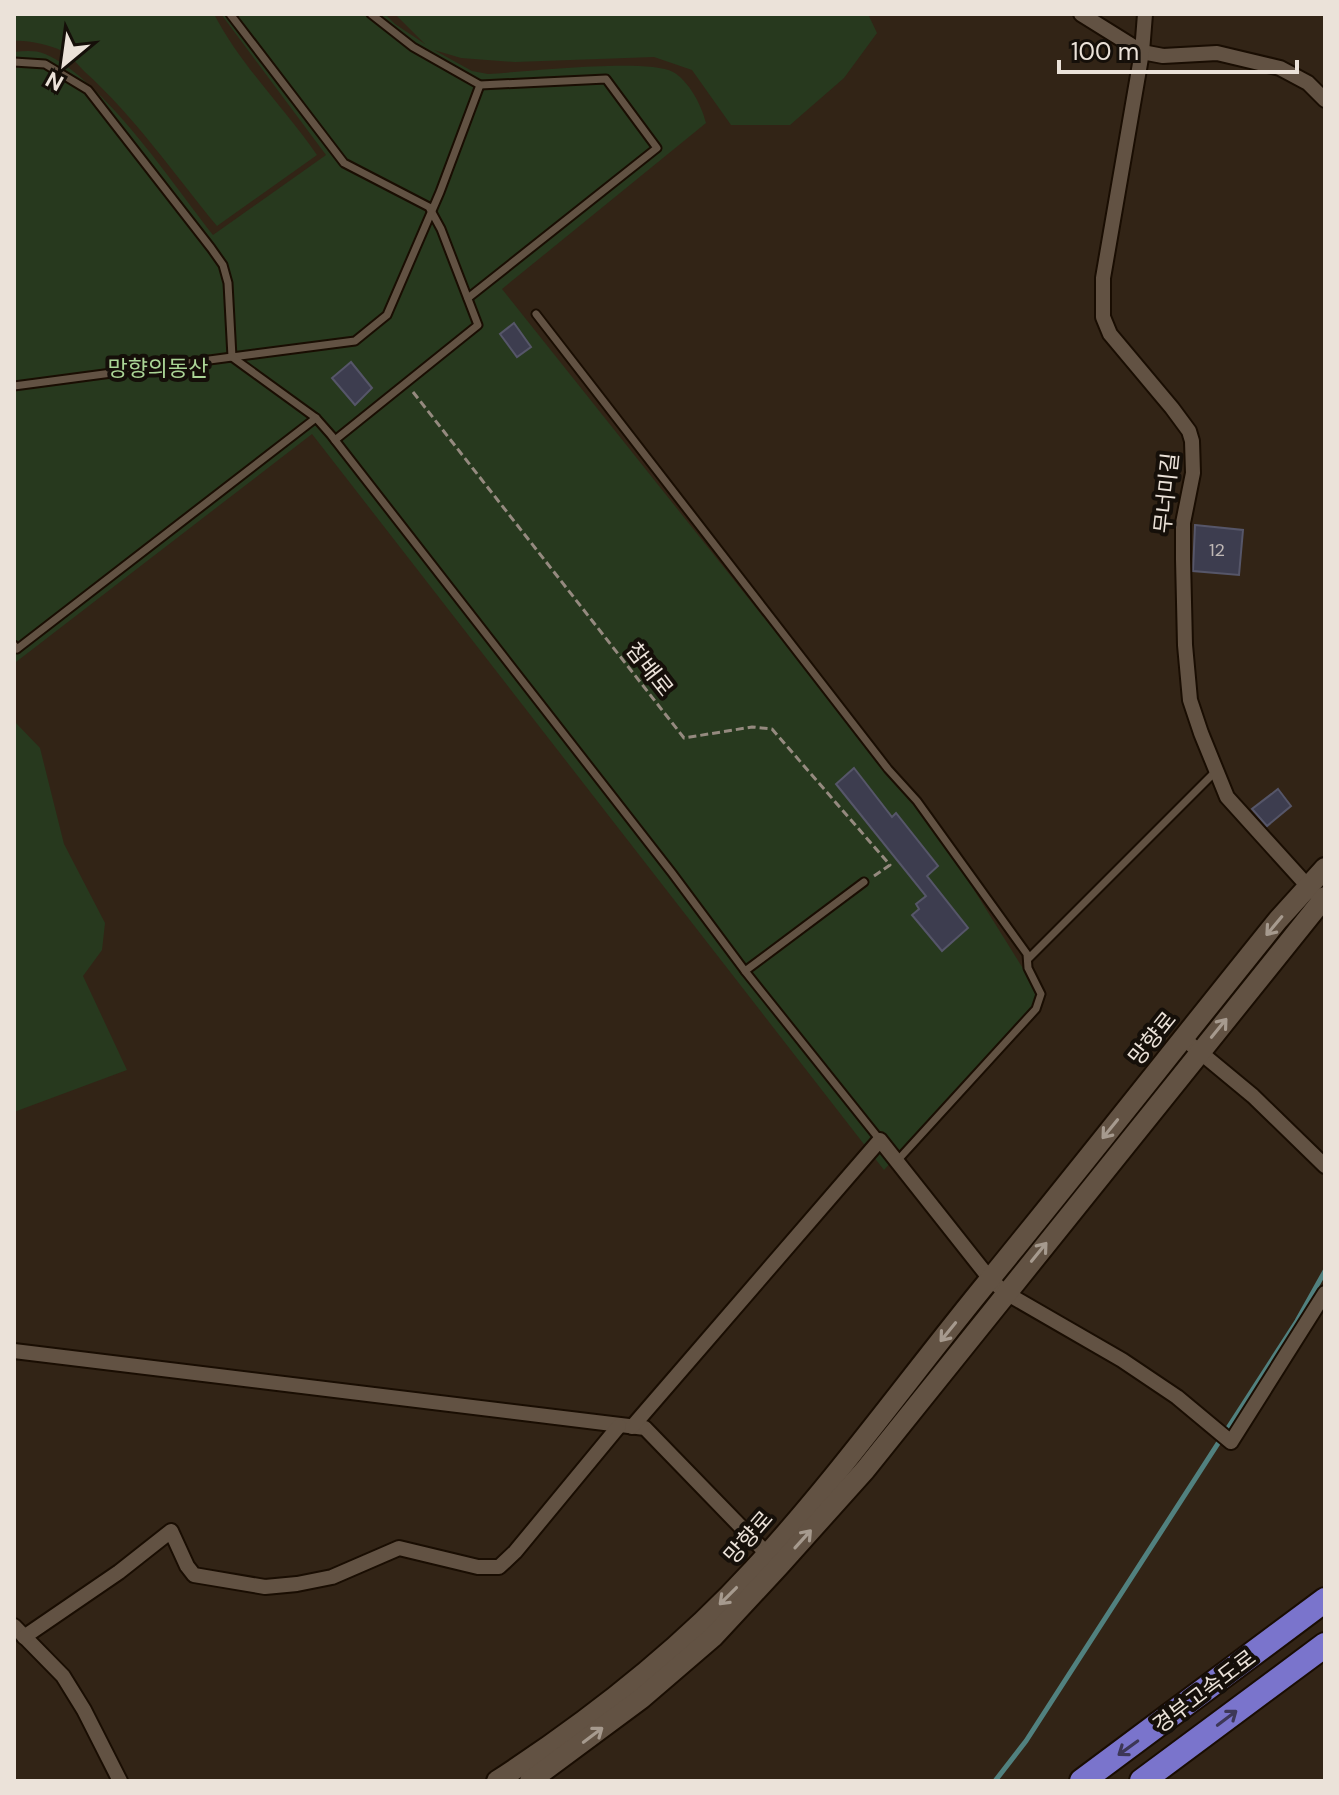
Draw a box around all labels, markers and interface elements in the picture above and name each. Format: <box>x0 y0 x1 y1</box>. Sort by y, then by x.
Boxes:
north arrow <box>24 24 104 104</box>
scale bar <box>1059 24 1297 74</box>
text: 100 m <box>1071 36 1139 67</box>
text: N <box>40 64 69 98</box>
park label: 망향의동산 <box>107 354 209 383</box>
street label: 무너미길 <box>1148 451 1185 535</box>
house number: 12 <box>1209 538 1225 562</box>
street label: 참배로 <box>619 636 680 702</box>
one-way arrow <box>1265 915 1282 936</box>
street label: 망향로 <box>1122 1006 1183 1071</box>
one-way arrow <box>1211 1018 1228 1039</box>
one-way arrow <box>1102 1118 1120 1139</box>
one-way arrow <box>1030 1242 1048 1263</box>
one-way arrow <box>939 1321 957 1342</box>
street label: 망향로 <box>718 1505 779 1570</box>
one-way arrow <box>793 1530 811 1550</box>
one-way arrow <box>719 1586 738 1605</box>
street label: 경부고속도로 <box>1147 1643 1262 1740</box>
one-way arrow <box>1216 1710 1237 1727</box>
one-way arrow <box>581 1727 603 1743</box>
one-way arrow <box>1118 1739 1139 1756</box>

